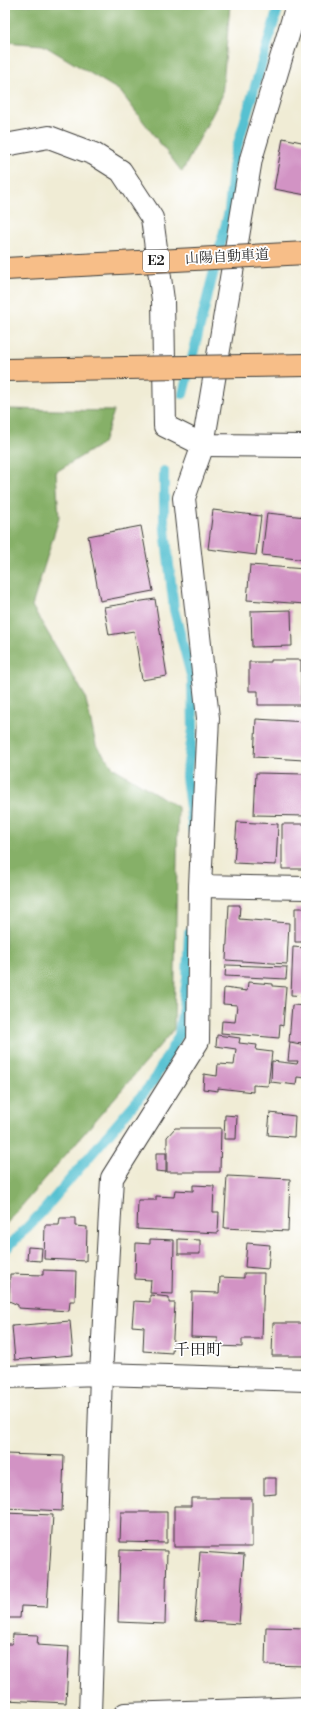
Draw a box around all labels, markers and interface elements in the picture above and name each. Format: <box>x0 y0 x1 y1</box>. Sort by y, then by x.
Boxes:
street label: 山陽自動車道 <box>185 246 269 268</box>
road number: E2 <box>143 250 169 272</box>
district label: 千田町 <box>174 1340 222 1360</box>

